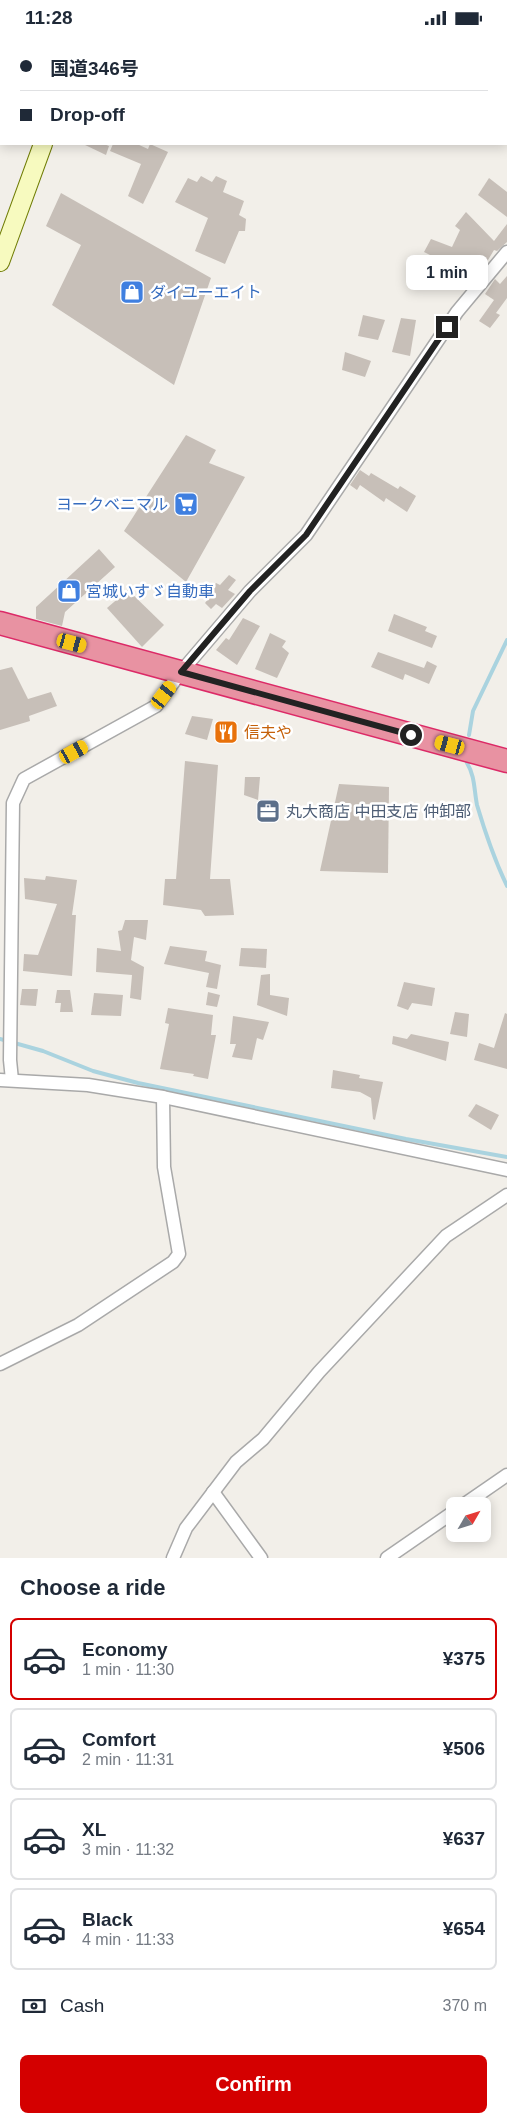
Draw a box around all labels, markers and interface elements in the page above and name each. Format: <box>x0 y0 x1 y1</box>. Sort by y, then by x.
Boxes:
text: 11:28 <box>25 7 73 28</box>
text: 国道346号 <box>50 58 139 79</box>
text: Drop-off <box>50 104 125 125</box>
callout: 1 min <box>406 255 488 289</box>
text: 1 min <box>426 264 468 281</box>
shop icon: ダイユーエイト <box>119 279 145 305</box>
place label: ダイユーエイト <box>150 284 262 301</box>
route end <box>436 316 458 338</box>
supermarket icon: ヨークベニマル <box>173 491 199 517</box>
place label: ヨークベニマル <box>56 496 168 513</box>
shop icon: 宮城いすゞ自動車 <box>56 578 82 604</box>
place label: 宮城いすゞ自動車 <box>86 583 214 600</box>
car <box>55 632 88 654</box>
car <box>148 679 179 711</box>
restaurant icon: 信夫や <box>213 719 239 745</box>
place label: 信夫や <box>244 724 292 741</box>
route start <box>400 724 422 746</box>
car <box>433 734 466 756</box>
car <box>57 738 90 766</box>
office icon: 丸大商店 中田支店 仲卸部 <box>255 798 281 824</box>
place label: 丸大商店 中田支店 仲卸部 <box>286 802 471 820</box>
north arrow <box>446 1497 491 1543</box>
map controls <box>446 1497 491 1542</box>
text: Choose a ride <box>20 1575 165 1600</box>
icon: car <box>22 1637 67 1682</box>
text: Economy <box>82 1639 168 1660</box>
text: ¥375 <box>443 1648 485 1669</box>
text: 1 min · 11:30 <box>82 1661 174 1678</box>
icon: car <box>22 1727 67 1772</box>
text: Comfort <box>82 1729 156 1750</box>
text: ¥506 <box>443 1738 485 1759</box>
text: 2 min · 11:31 <box>82 1751 174 1768</box>
icon: car <box>22 1817 67 1862</box>
text: XL <box>82 1819 106 1840</box>
text: ¥637 <box>443 1828 485 1849</box>
text: 3 min · 11:32 <box>82 1841 174 1858</box>
icon: car <box>22 1907 67 1952</box>
text: Black <box>82 1909 133 1930</box>
text: ¥654 <box>443 1918 485 1939</box>
text: 4 min · 11:33 <box>82 1931 174 1948</box>
icon: cash <box>20 1992 48 2020</box>
text: Cash <box>60 1995 104 2016</box>
text: 370 m <box>443 1997 487 2014</box>
button: Confirm <box>20 2055 487 2113</box>

